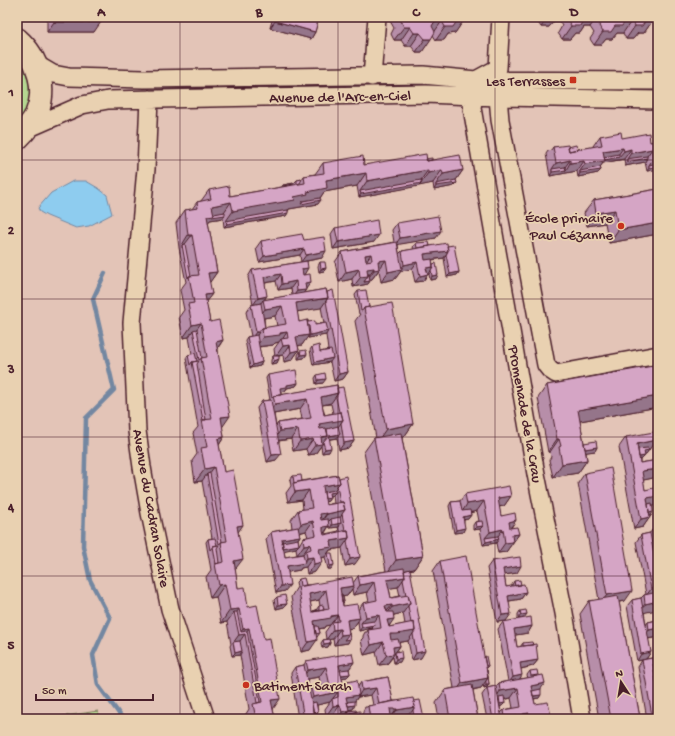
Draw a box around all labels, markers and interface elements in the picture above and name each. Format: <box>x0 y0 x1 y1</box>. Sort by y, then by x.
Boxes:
text: A <box>96 6 106 21</box>
text: B <box>255 6 264 21</box>
text: C <box>411 6 421 21</box>
text: D <box>569 6 579 21</box>
place label: Les Terrasses <box>486 73 565 91</box>
marker: Les Terrasses <box>568 75 578 85</box>
text: 1 <box>7 86 14 101</box>
street label: Avenue de l'Arc-en-Ciel <box>269 88 411 108</box>
place label: École primaire Paul Cézanne <box>525 210 613 245</box>
marker: École primaire Paul Cézanne <box>616 221 626 231</box>
text: 2 <box>8 224 15 239</box>
street label: Promenade de la Crau <box>503 343 545 485</box>
text: 3 <box>7 363 15 378</box>
street label: Avenue du Cadran Solaire <box>127 428 173 589</box>
text: 4 <box>7 501 15 516</box>
text: 5 <box>8 639 15 654</box>
north arrow <box>601 662 641 702</box>
text: N <box>615 668 624 681</box>
scale bar <box>36 676 153 702</box>
place label: Batiment Sarah <box>253 678 352 696</box>
marker: Batiment Sarah <box>241 680 251 690</box>
text: 50 m <box>42 685 67 699</box>

